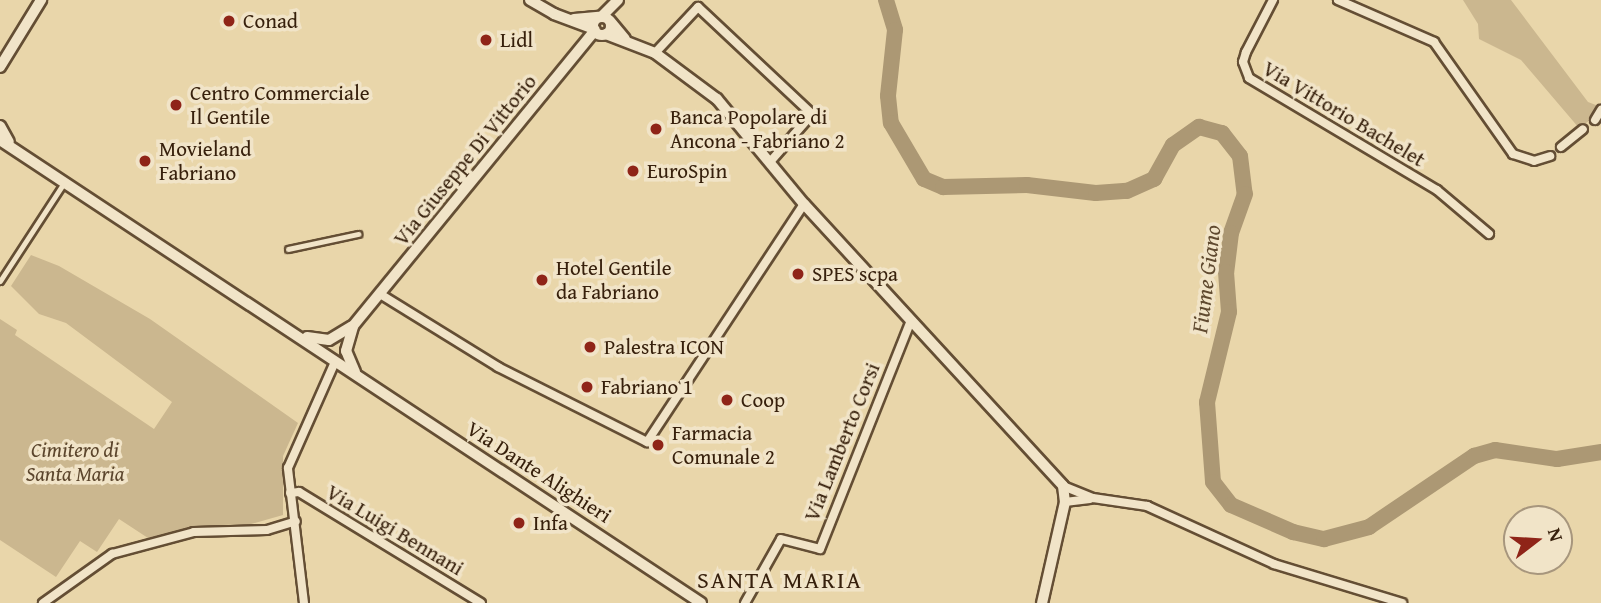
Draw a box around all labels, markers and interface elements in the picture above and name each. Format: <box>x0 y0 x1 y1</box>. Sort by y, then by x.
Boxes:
place label: Conad <box>243 8 298 34</box>
marker: Conad <box>221 13 237 29</box>
place label: Lidl <box>500 27 533 53</box>
marker: Lidl <box>478 32 494 48</box>
street label: Via Vittorio Bachelet <box>1258 56 1430 172</box>
street label: Via Giuseppe Di Vittorio <box>388 69 542 251</box>
place label: Centro Commerciale Il Gentile <box>190 80 370 130</box>
marker: Centro Commerciale Il Gentile <box>168 97 184 113</box>
place label: Banca Popolare di Ancona - Fabriano 2 <box>670 104 845 154</box>
marker: Banca Popolare di Ancona - Fabriano 2 <box>648 121 664 137</box>
place label: Movieland Fabriano <box>159 136 252 186</box>
marker: Movieland Fabriano <box>137 153 153 169</box>
place label: EuroSpin <box>647 158 727 184</box>
marker: EuroSpin <box>625 163 641 179</box>
water label: Fiume Giano <box>1186 223 1226 335</box>
place label: Hotel Gentile da Fabriano <box>556 255 672 305</box>
place label: SPES scpa <box>812 261 898 287</box>
marker: SPES scpa <box>790 266 806 282</box>
marker: Hotel Gentile da Fabriano <box>534 272 550 288</box>
place label: Palestra ICON <box>604 334 724 360</box>
marker: Palestra ICON <box>582 339 598 355</box>
street label: Via Lamberto Corsi <box>799 359 885 525</box>
place label: Fabriano 1 <box>601 374 693 400</box>
marker: Fabriano 1 <box>579 379 595 395</box>
place label: Coop <box>741 387 785 413</box>
marker: Coop <box>719 392 735 408</box>
street label: Via Dante Alighieri <box>462 416 616 528</box>
place label: Farmacia Comunale 2 <box>672 420 775 470</box>
park label: Cimitero di Santa Maria <box>26 437 124 487</box>
marker: Farmacia Comunale 2 <box>650 437 666 453</box>
street label: Via Luigi Bennani <box>322 479 468 581</box>
north arrow <box>1503 505 1573 575</box>
place label: Infa <box>533 510 568 536</box>
marker: Infa <box>511 515 527 531</box>
text: N <box>1541 524 1571 545</box>
district label: SANTA MARIA <box>698 566 862 594</box>

